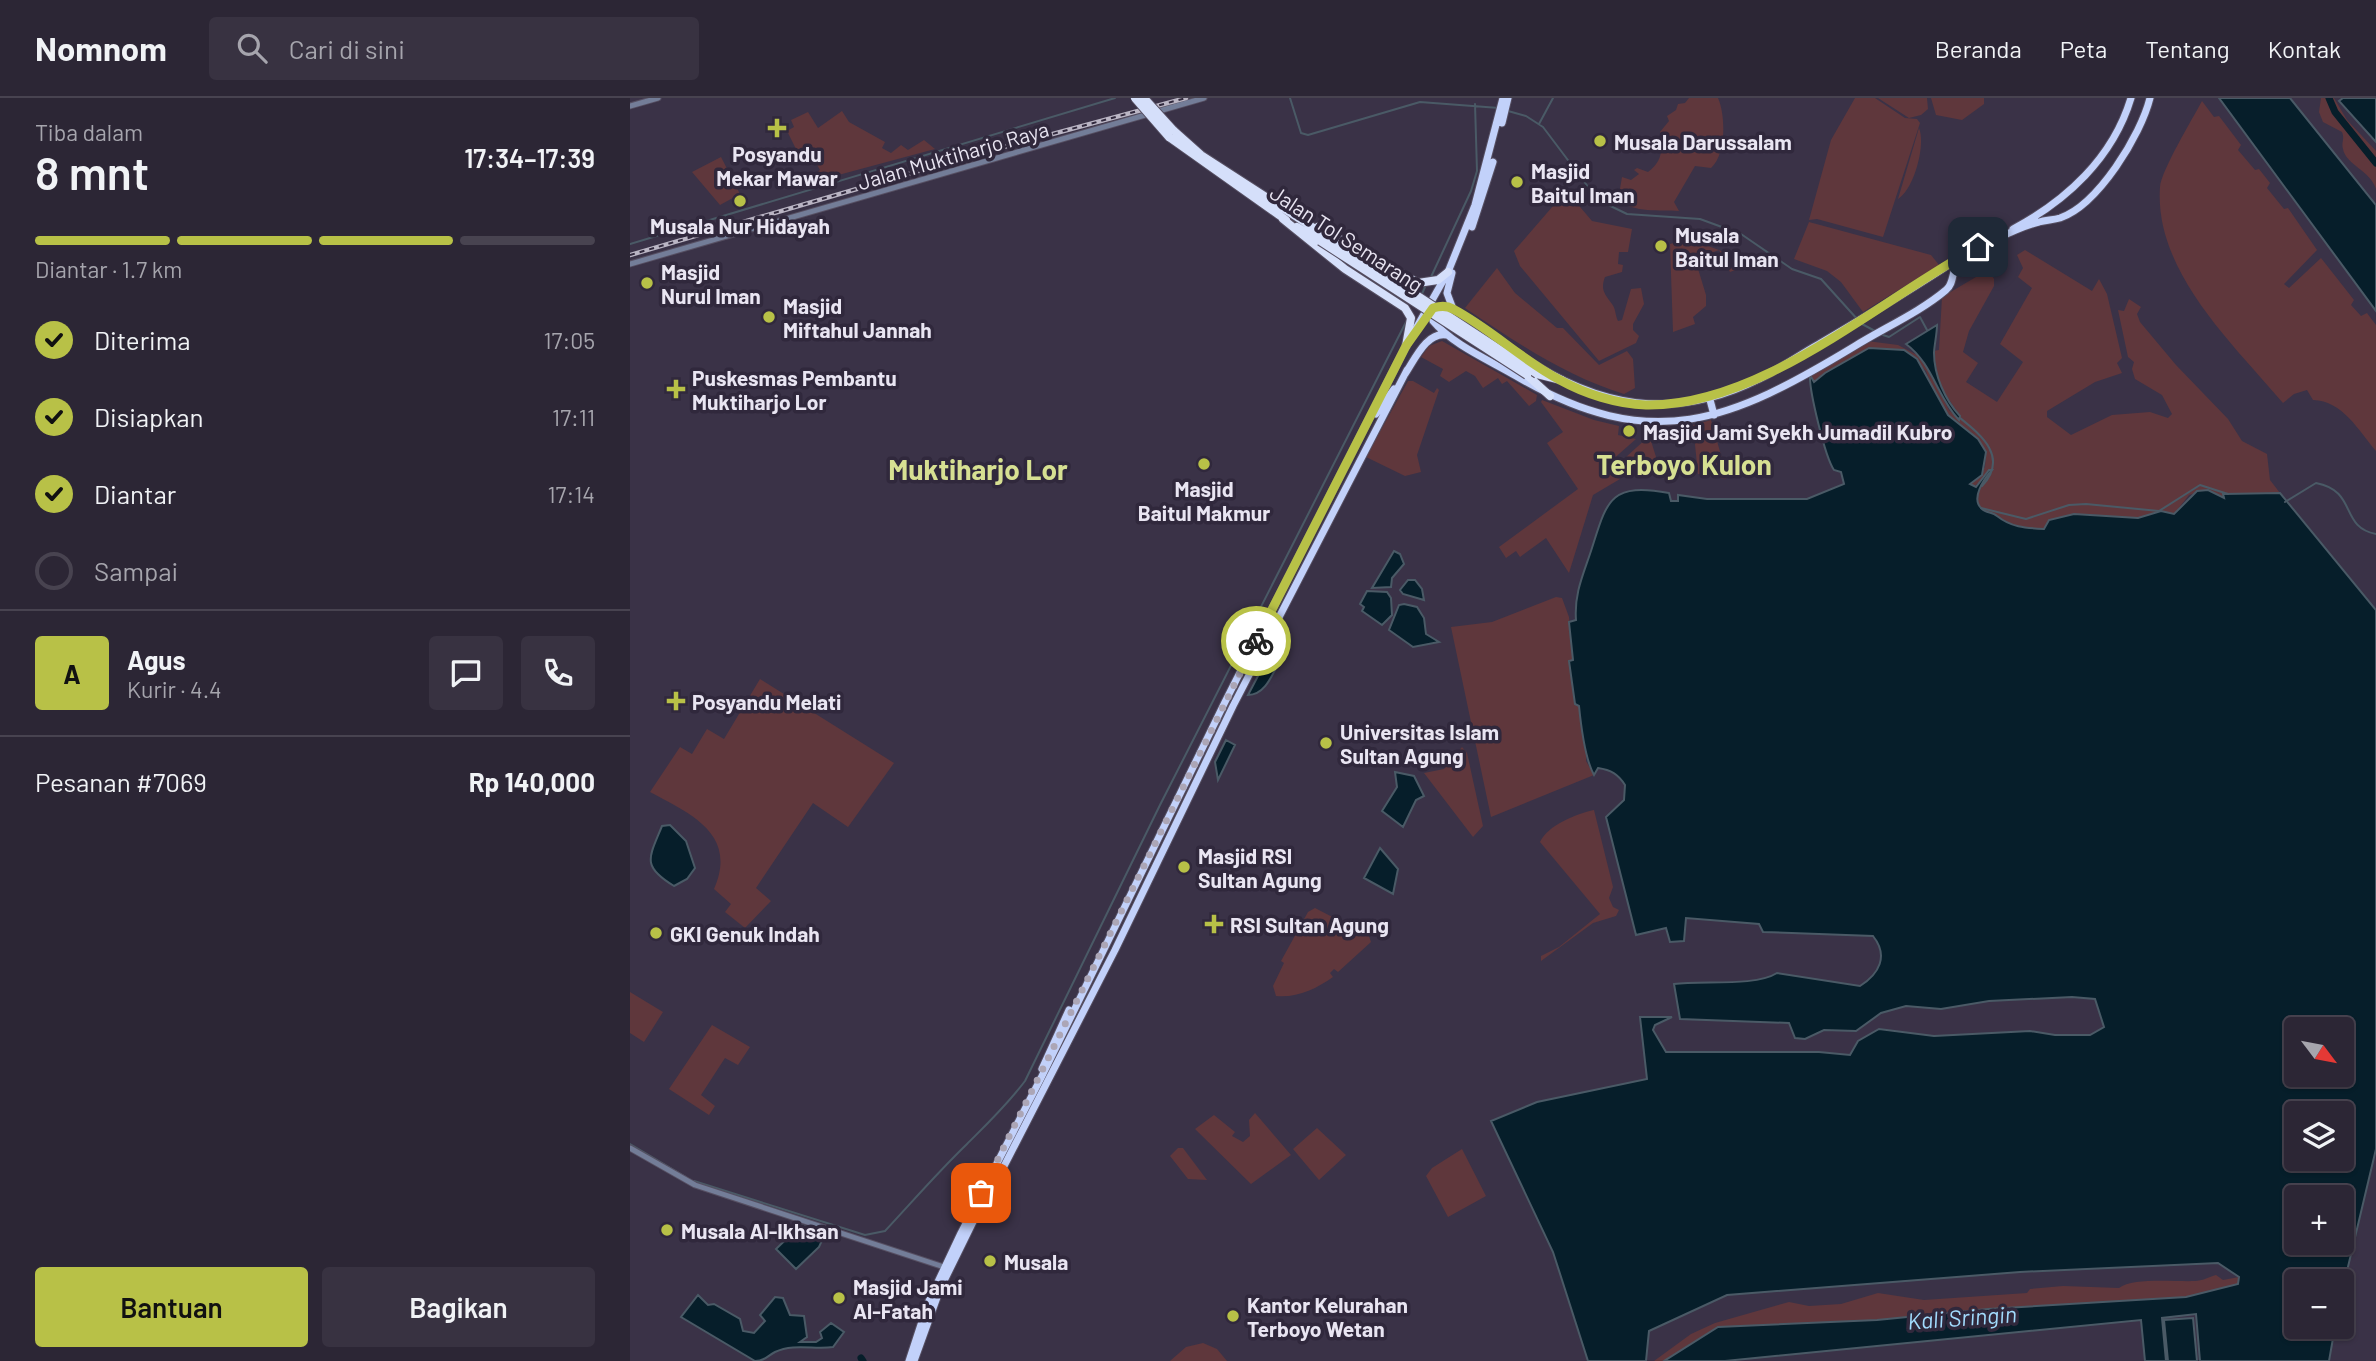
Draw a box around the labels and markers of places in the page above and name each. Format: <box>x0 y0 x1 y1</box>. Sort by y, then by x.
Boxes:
marker: Posyandu Mekar Mawar <box>767 118 787 138</box>
place label: Musala Darussalam <box>1614 129 1792 154</box>
marker: Musala Darussalam <box>1592 133 1608 149</box>
place label: Posyandu Mekar Mawar <box>716 141 838 190</box>
place label: Masjid Baitul Iman <box>1531 158 1635 207</box>
marker: Masjid Baitul Iman <box>1509 174 1525 190</box>
marker: Musala Nur Hidayah <box>732 193 748 209</box>
place label: Musala Nur Hidayah <box>650 213 830 238</box>
pin <box>1948 217 2008 277</box>
place label: Musala Baitul Iman <box>1675 222 1779 271</box>
marker: Musala Baitul Iman <box>1653 238 1669 254</box>
place label: Masjid Nurul Iman <box>661 259 761 308</box>
marker: Masjid Nurul Iman <box>639 275 655 291</box>
place label: Masjid Miftahul Jannah <box>783 293 932 342</box>
marker: Masjid Miftahul Jannah <box>761 309 777 325</box>
place label: Puskesmas Pembantu Muktiharjo Lor <box>692 365 897 414</box>
marker: Puskesmas Pembantu Muktiharjo Lor <box>666 379 686 399</box>
place label: Masjid Jami Syekh Jumadil Kubro <box>1643 419 1952 444</box>
marker: Masjid Jami Syekh Jumadil Kubro <box>1621 423 1637 439</box>
marker: Masjid Baitul Makmur <box>1196 456 1212 472</box>
place label: Masjid Baitul Makmur <box>1138 476 1270 525</box>
place label: Posyandu Melati <box>692 689 841 714</box>
marker: Posyandu Melati <box>666 691 686 711</box>
place label: Universitas Islam Sultan Agung <box>1340 719 1499 768</box>
marker: Universitas Islam Sultan Agung <box>1318 735 1334 751</box>
place label: Masjid RSI Sultan Agung <box>1198 843 1322 892</box>
marker: Masjid RSI Sultan Agung <box>1176 859 1192 875</box>
place label: RSI Sultan Agung <box>1230 912 1389 937</box>
marker: RSI Sultan Agung <box>1204 914 1224 934</box>
place label: GKI Genuk Indah <box>670 921 820 946</box>
marker: GKI Genuk Indah <box>648 925 664 941</box>
pin <box>951 1163 1011 1223</box>
place label: Musala Al-Ikhsan <box>681 1218 839 1243</box>
marker: Musala Al-Ikhsan <box>659 1222 675 1238</box>
place label: Musala <box>1004 1249 1068 1274</box>
marker: Musala <box>982 1253 998 1269</box>
place label: Masjid Jami Al-Fatah <box>853 1274 963 1323</box>
marker: Masjid Jami Al-Fatah <box>831 1290 847 1306</box>
place label: Kantor Kelurahan Terboyo Wetan <box>1247 1292 1408 1341</box>
marker: Kantor Kelurahan Terboyo Wetan <box>1225 1308 1241 1324</box>

